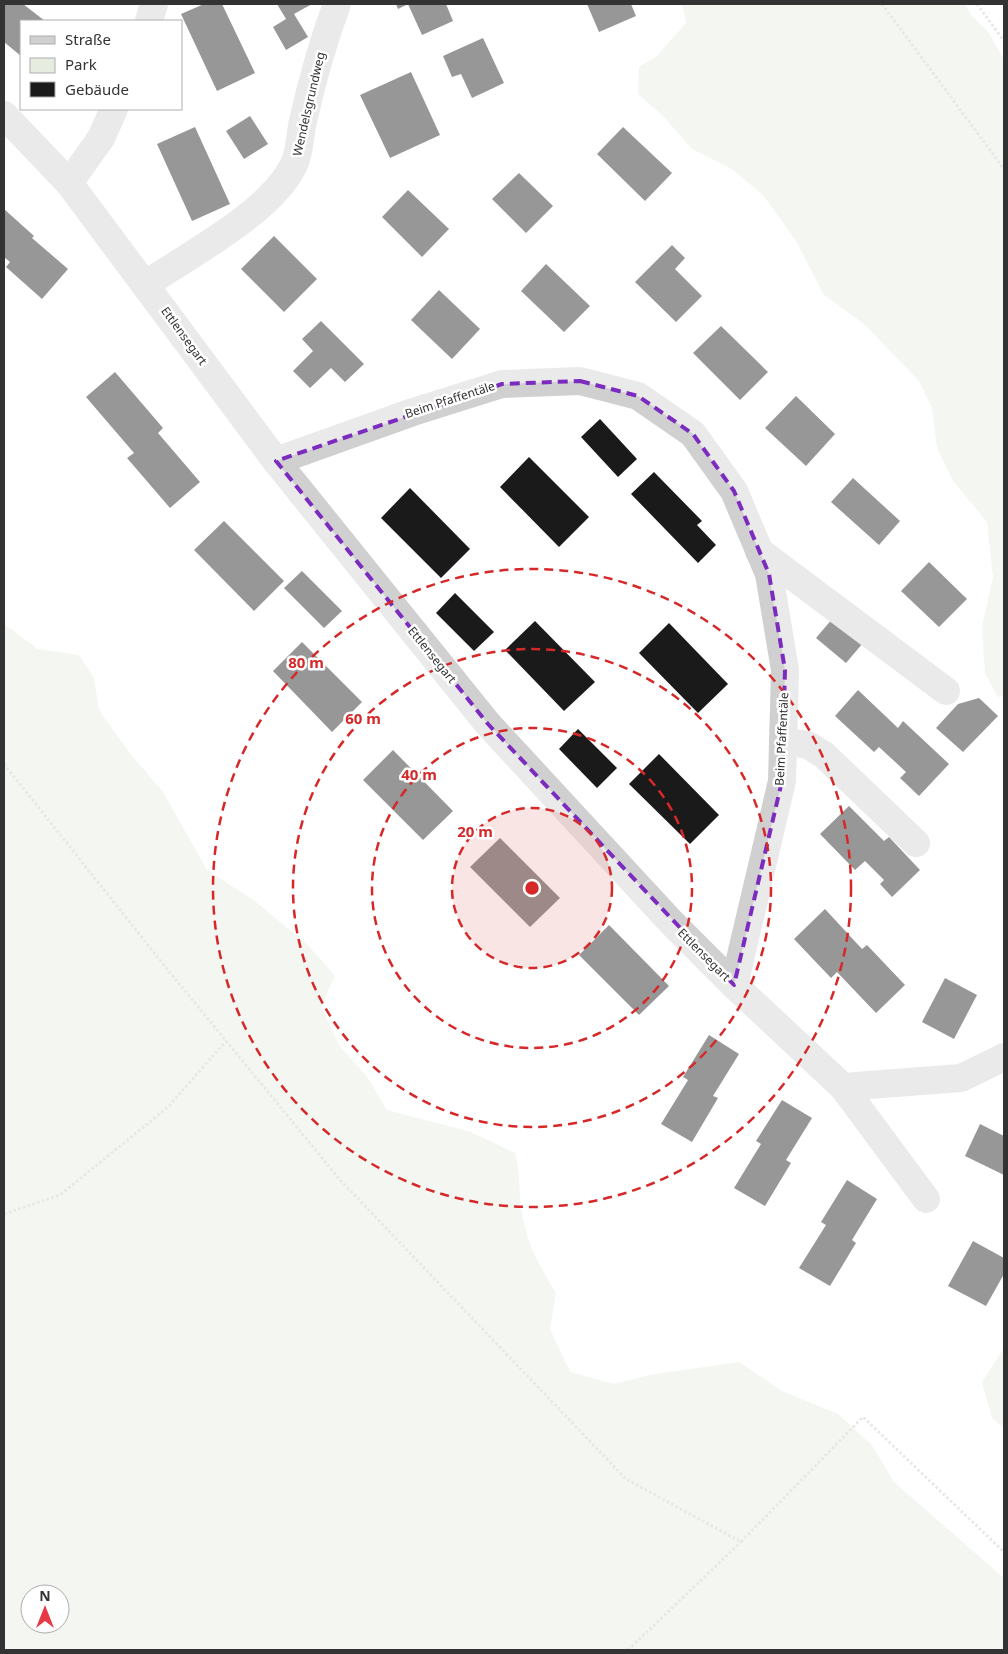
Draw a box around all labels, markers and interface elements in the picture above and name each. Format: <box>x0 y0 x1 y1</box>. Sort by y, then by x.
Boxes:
legend <box>20 20 182 110</box>
text: Straße <box>65 29 111 49</box>
street label: Wendelsgrundweg <box>288 50 329 158</box>
text: Park <box>65 54 97 74</box>
text: Gebäude <box>65 79 129 99</box>
street label: Ettlensegart <box>157 303 212 369</box>
street label: Beim Pfaffentäle <box>403 377 497 422</box>
street label: Ettlensegart <box>404 623 461 687</box>
text: 80 m <box>288 652 324 672</box>
street label: Beim Pfaffentäle <box>771 692 792 786</box>
text: 60 m <box>345 708 381 728</box>
text: 40 m <box>401 764 437 784</box>
text: 20 m <box>457 821 493 841</box>
centre of rings <box>523 879 541 897</box>
street label: Ettlensegart <box>674 924 735 985</box>
north arrow <box>20 1584 70 1634</box>
text: N <box>39 1586 51 1605</box>

